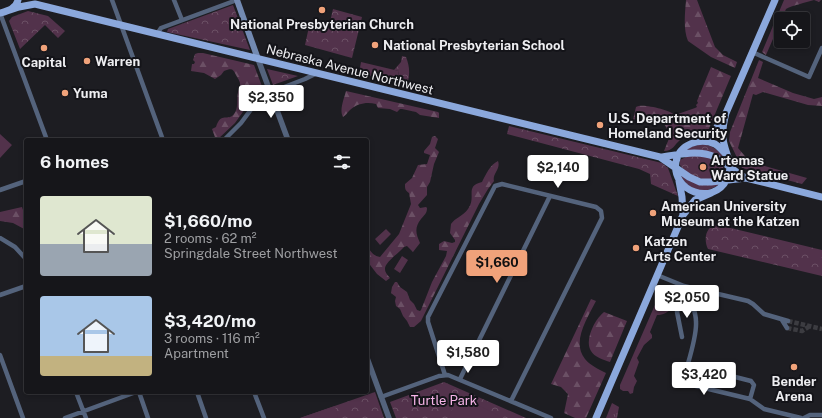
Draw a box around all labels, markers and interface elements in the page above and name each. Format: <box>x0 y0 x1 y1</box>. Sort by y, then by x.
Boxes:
marker: National Presbyterian Church <box>317 5 327 15</box>
map controls <box>774 12 810 48</box>
button: locate <box>774 12 810 48</box>
place label: National Presbyterian Church <box>230 17 414 32</box>
place label: National Presbyterian School <box>383 38 565 53</box>
marker: National Presbyterian School <box>370 40 380 50</box>
street label: Nebraska Avenue Northwest <box>265 41 435 98</box>
marker: Capital <box>39 43 49 53</box>
place label: Warren <box>95 54 140 69</box>
place label: Capital <box>22 55 66 70</box>
marker: Warren <box>82 56 92 66</box>
pin: $2,350 <box>238 85 304 119</box>
place label: Yuma <box>73 86 108 101</box>
marker: Yuma <box>60 88 70 98</box>
text: $2,350 <box>248 90 294 105</box>
place label: U.S. Department of Homeland Security <box>608 111 728 141</box>
marker: U.S. Department of Homeland Security <box>595 120 605 130</box>
icon: filters <box>331 151 353 173</box>
text: 6 homes <box>40 152 109 172</box>
place label: Artemas Ward Statue <box>711 153 788 183</box>
pin: $2,140 <box>525 155 591 189</box>
text: $2,140 <box>536 160 580 175</box>
marker: Artemas Ward Statue <box>698 162 708 172</box>
place label: American University Museum at the Katzen <box>661 199 800 229</box>
marker: American University Museum at the Katzen <box>648 208 658 218</box>
text: $1,660/mo <box>164 211 252 231</box>
icon: home <box>72 212 120 260</box>
text: 2 rooms · 62 m² <box>164 231 257 246</box>
place label: Katzen Arts Center <box>644 234 717 264</box>
marker: Katzen Arts Center <box>631 243 641 253</box>
text: Springdale Street Northwest <box>164 246 337 261</box>
pin: $1,660 <box>464 250 530 284</box>
text: $1,660 <box>475 255 519 270</box>
pin: $2,050 <box>654 285 720 319</box>
text: $2,050 <box>664 290 710 305</box>
text: $3,420/mo <box>164 311 256 331</box>
icon: home <box>72 312 120 360</box>
text: 3 rooms · 116 m² <box>164 331 260 346</box>
pin: $1,580 <box>435 340 501 374</box>
text: $1,580 <box>446 345 490 360</box>
text: Apartment <box>164 346 229 361</box>
pin: $3,420 <box>671 362 737 396</box>
marker: Bender Arena <box>789 362 799 372</box>
text: $3,420 <box>681 367 727 382</box>
place label: Bender Arena <box>772 374 817 404</box>
park label: Turtle Park <box>411 393 477 408</box>

